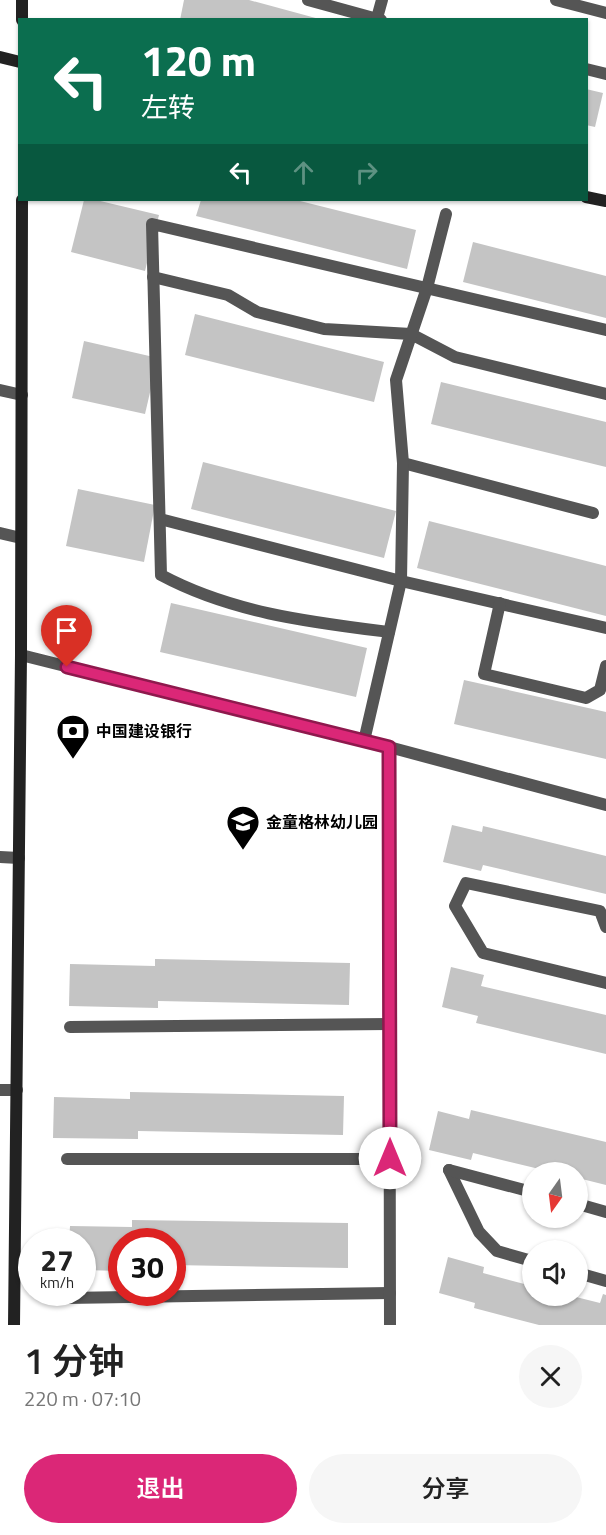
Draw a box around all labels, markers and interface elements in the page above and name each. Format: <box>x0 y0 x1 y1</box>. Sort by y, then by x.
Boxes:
text: 120 m <box>141 28 256 92</box>
icon: left <box>42 42 120 120</box>
text: 左转 <box>141 86 195 127</box>
icon: left <box>224 156 257 189</box>
icon: ahead <box>287 156 320 189</box>
icon: right <box>350 156 383 189</box>
pin <box>41 605 92 667</box>
icon: arrive <box>50 614 83 647</box>
bank icon: 中国建设银行 <box>55 713 91 760</box>
place label: 中国建设银行 <box>96 719 192 743</box>
school or university icon: 金童格林幼儿园 <box>225 804 261 851</box>
place label: 金童格林幼儿园 <box>266 810 378 834</box>
position arrow <box>358 1126 422 1190</box>
north arrow <box>522 1162 588 1228</box>
map controls <box>522 1162 588 1306</box>
speed limit sign: 30 <box>108 1228 186 1306</box>
text: 27 <box>40 1237 74 1283</box>
button: sound <box>522 1240 588 1306</box>
text: km/h <box>40 1271 74 1294</box>
text: 1 分钟 <box>24 1333 124 1388</box>
button: close <box>519 1345 582 1408</box>
text: 220 m · 07:10 <box>24 1383 141 1414</box>
button: 退出 <box>24 1454 297 1523</box>
button: 分享 <box>309 1454 582 1523</box>

